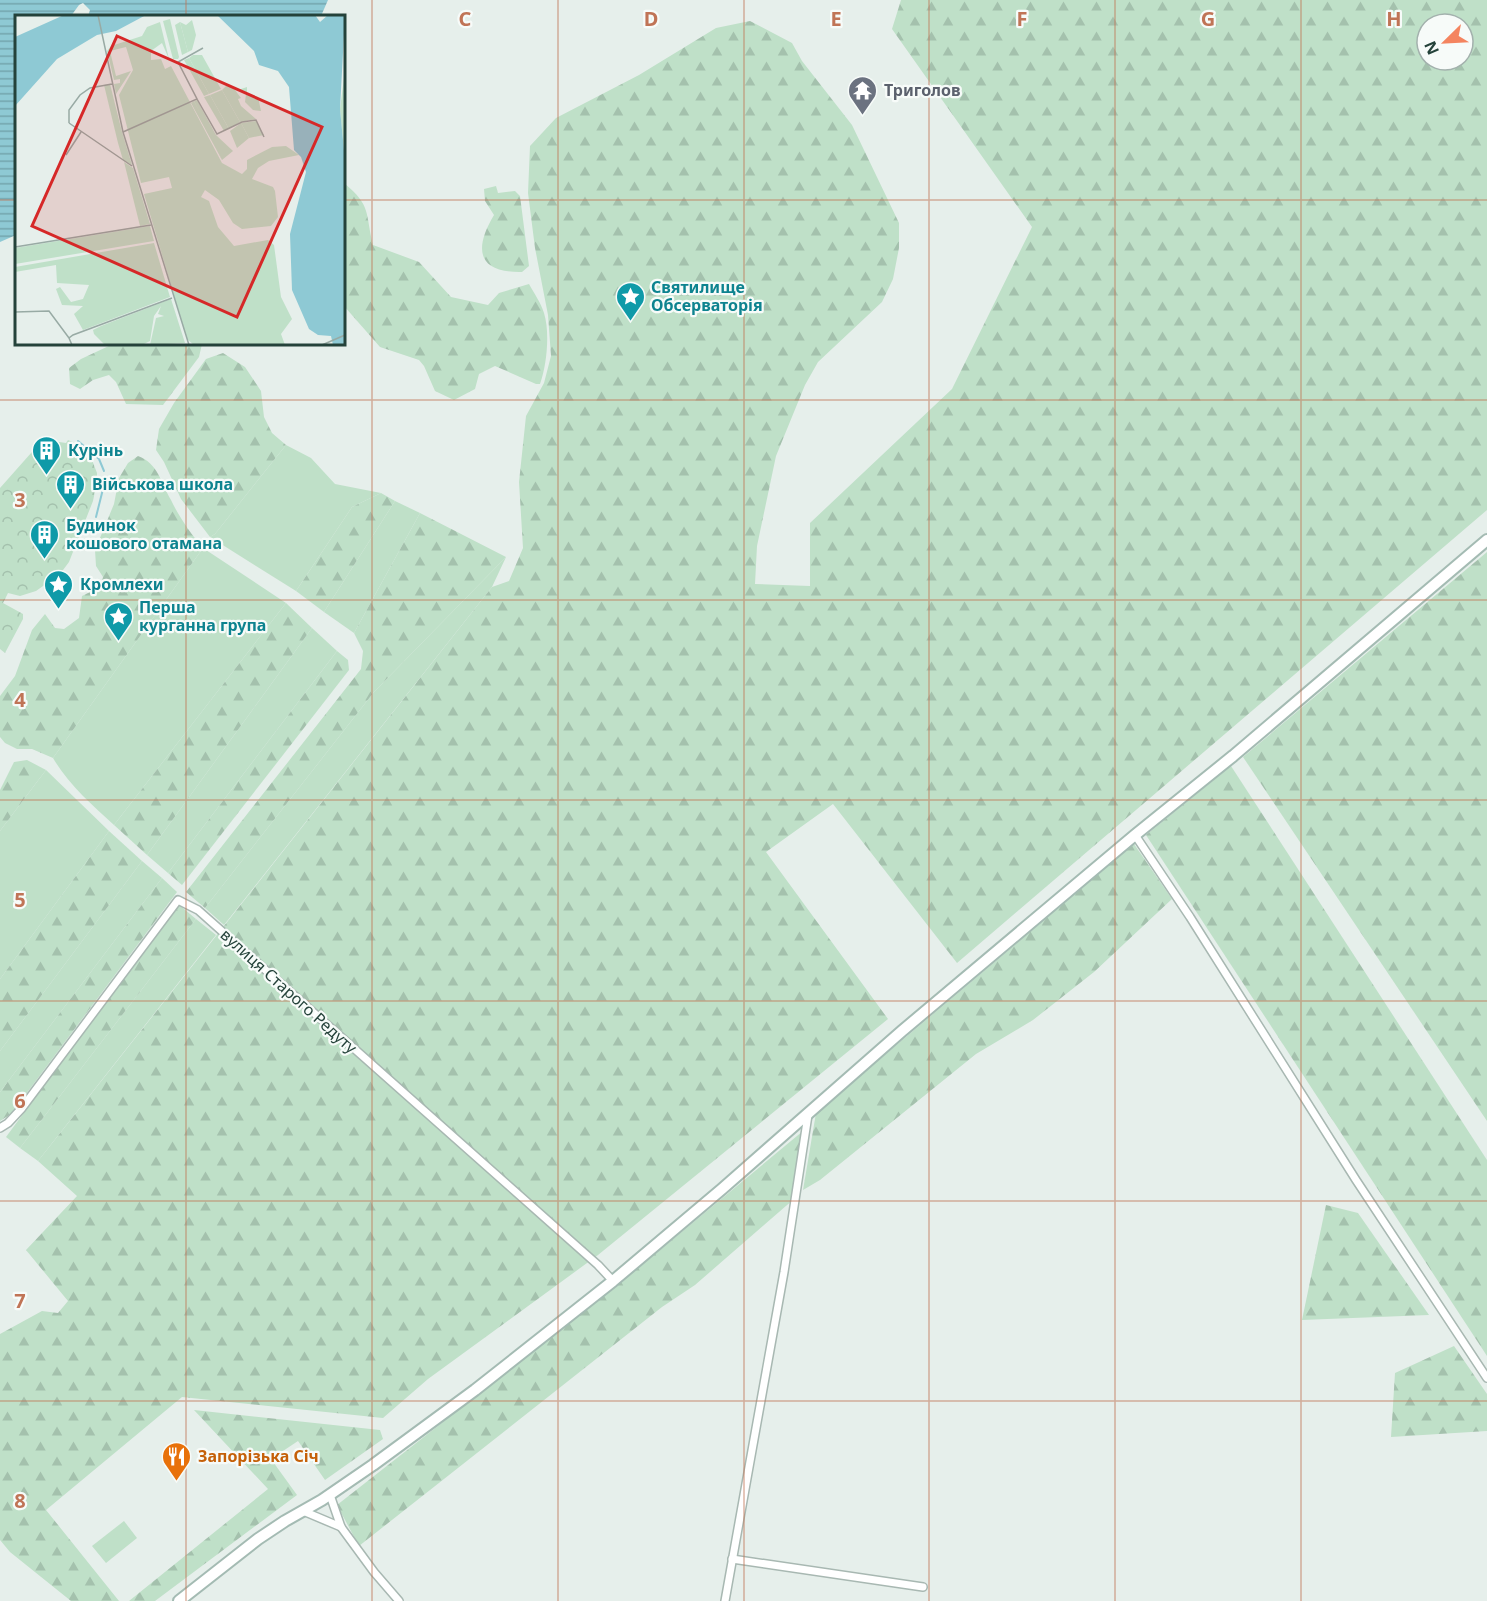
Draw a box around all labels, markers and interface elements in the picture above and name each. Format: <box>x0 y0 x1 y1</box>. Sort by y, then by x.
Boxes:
text: C <box>459 5 472 32</box>
text: D <box>644 5 658 32</box>
text: E <box>830 5 842 32</box>
text: F <box>1017 5 1027 32</box>
text: G <box>1201 5 1215 32</box>
text: H <box>1386 5 1402 32</box>
north arrow <box>1415 12 1475 72</box>
inset map <box>15 15 345 345</box>
text: N <box>1419 38 1444 59</box>
temple icon: Триголов <box>847 74 879 116</box>
place label: Триголов <box>884 79 961 101</box>
place label: Святилище Обсерваторія <box>651 276 763 316</box>
place icon: Святилище Обсерваторія <box>614 280 646 322</box>
building icon: Курінь <box>31 434 63 476</box>
place label: Курінь <box>68 439 123 461</box>
building icon: Військова школа <box>55 468 87 510</box>
place label: Військова школа <box>92 473 233 495</box>
text: 3 <box>14 486 26 513</box>
place label: Будинок кошового отамана <box>66 514 222 554</box>
building icon: Будинок кошового отамана <box>29 518 61 560</box>
place icon: Кромлехи <box>43 568 75 610</box>
place label: Кромлехи <box>80 573 164 595</box>
place label: Перша курганна група <box>139 596 266 636</box>
place icon: Перша курганна група <box>102 600 134 642</box>
text: 4 <box>14 686 26 713</box>
text: 5 <box>14 886 26 913</box>
street label: вулиця Старого Редуту <box>216 924 363 1059</box>
text: 6 <box>14 1087 26 1114</box>
text: 7 <box>14 1287 26 1314</box>
restaurant icon: Запорізька Січ <box>161 1440 193 1482</box>
place label: Запорізька Січ <box>198 1445 319 1467</box>
text: 8 <box>14 1487 26 1514</box>

